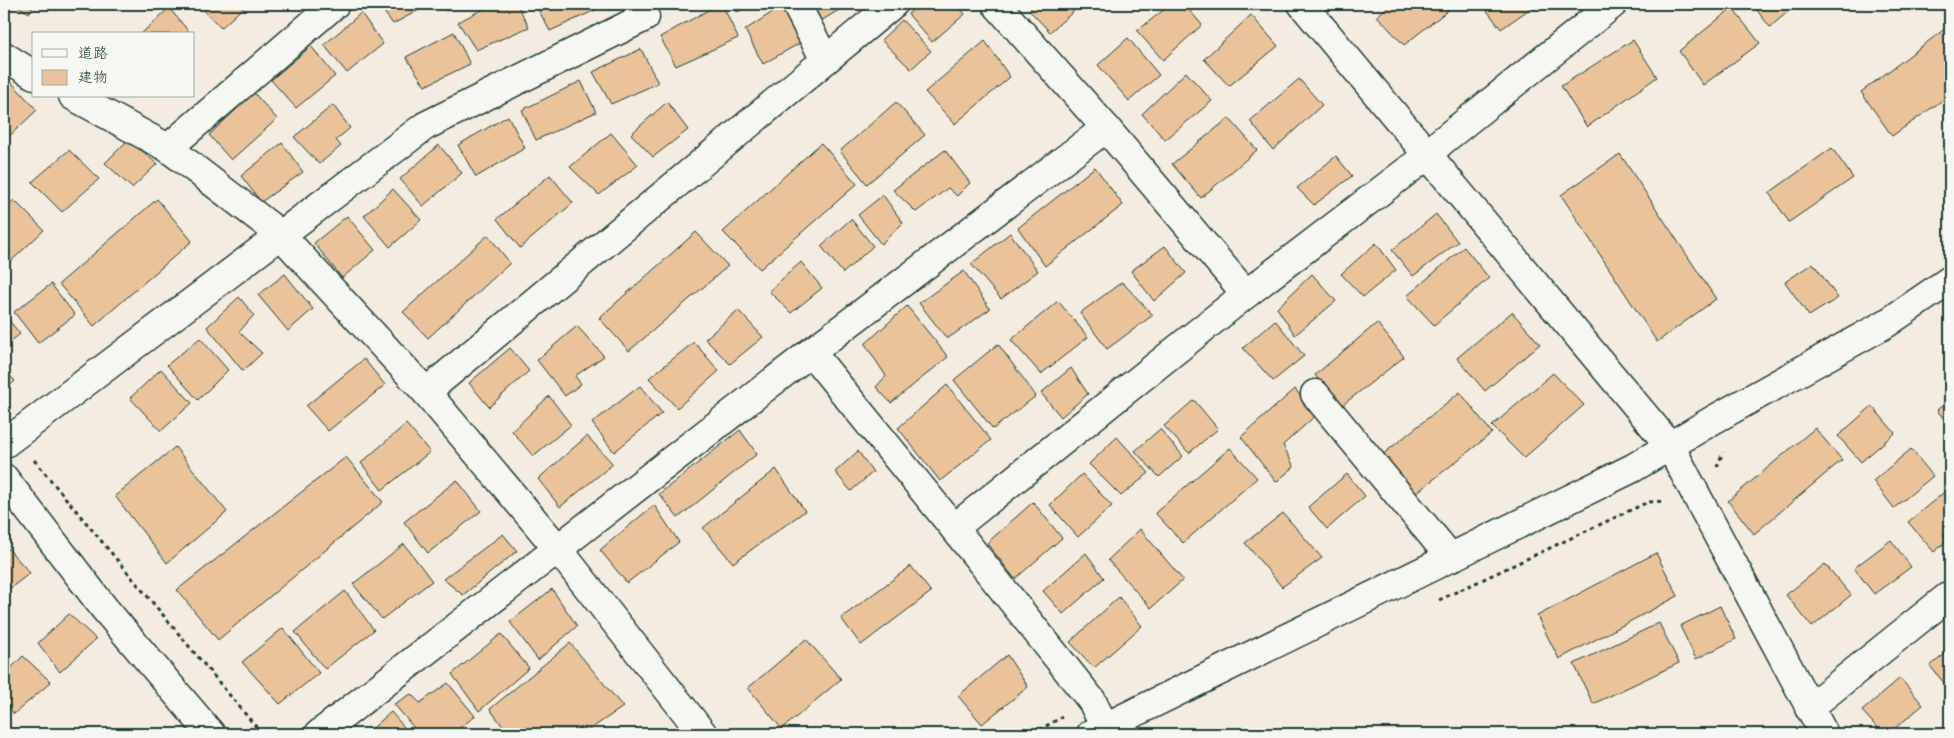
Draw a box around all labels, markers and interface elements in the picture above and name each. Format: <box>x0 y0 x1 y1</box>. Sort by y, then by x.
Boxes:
legend <box>32 32 195 98</box>
text: 道路 <box>78 46 108 64</box>
text: 建物 <box>78 70 108 88</box>

